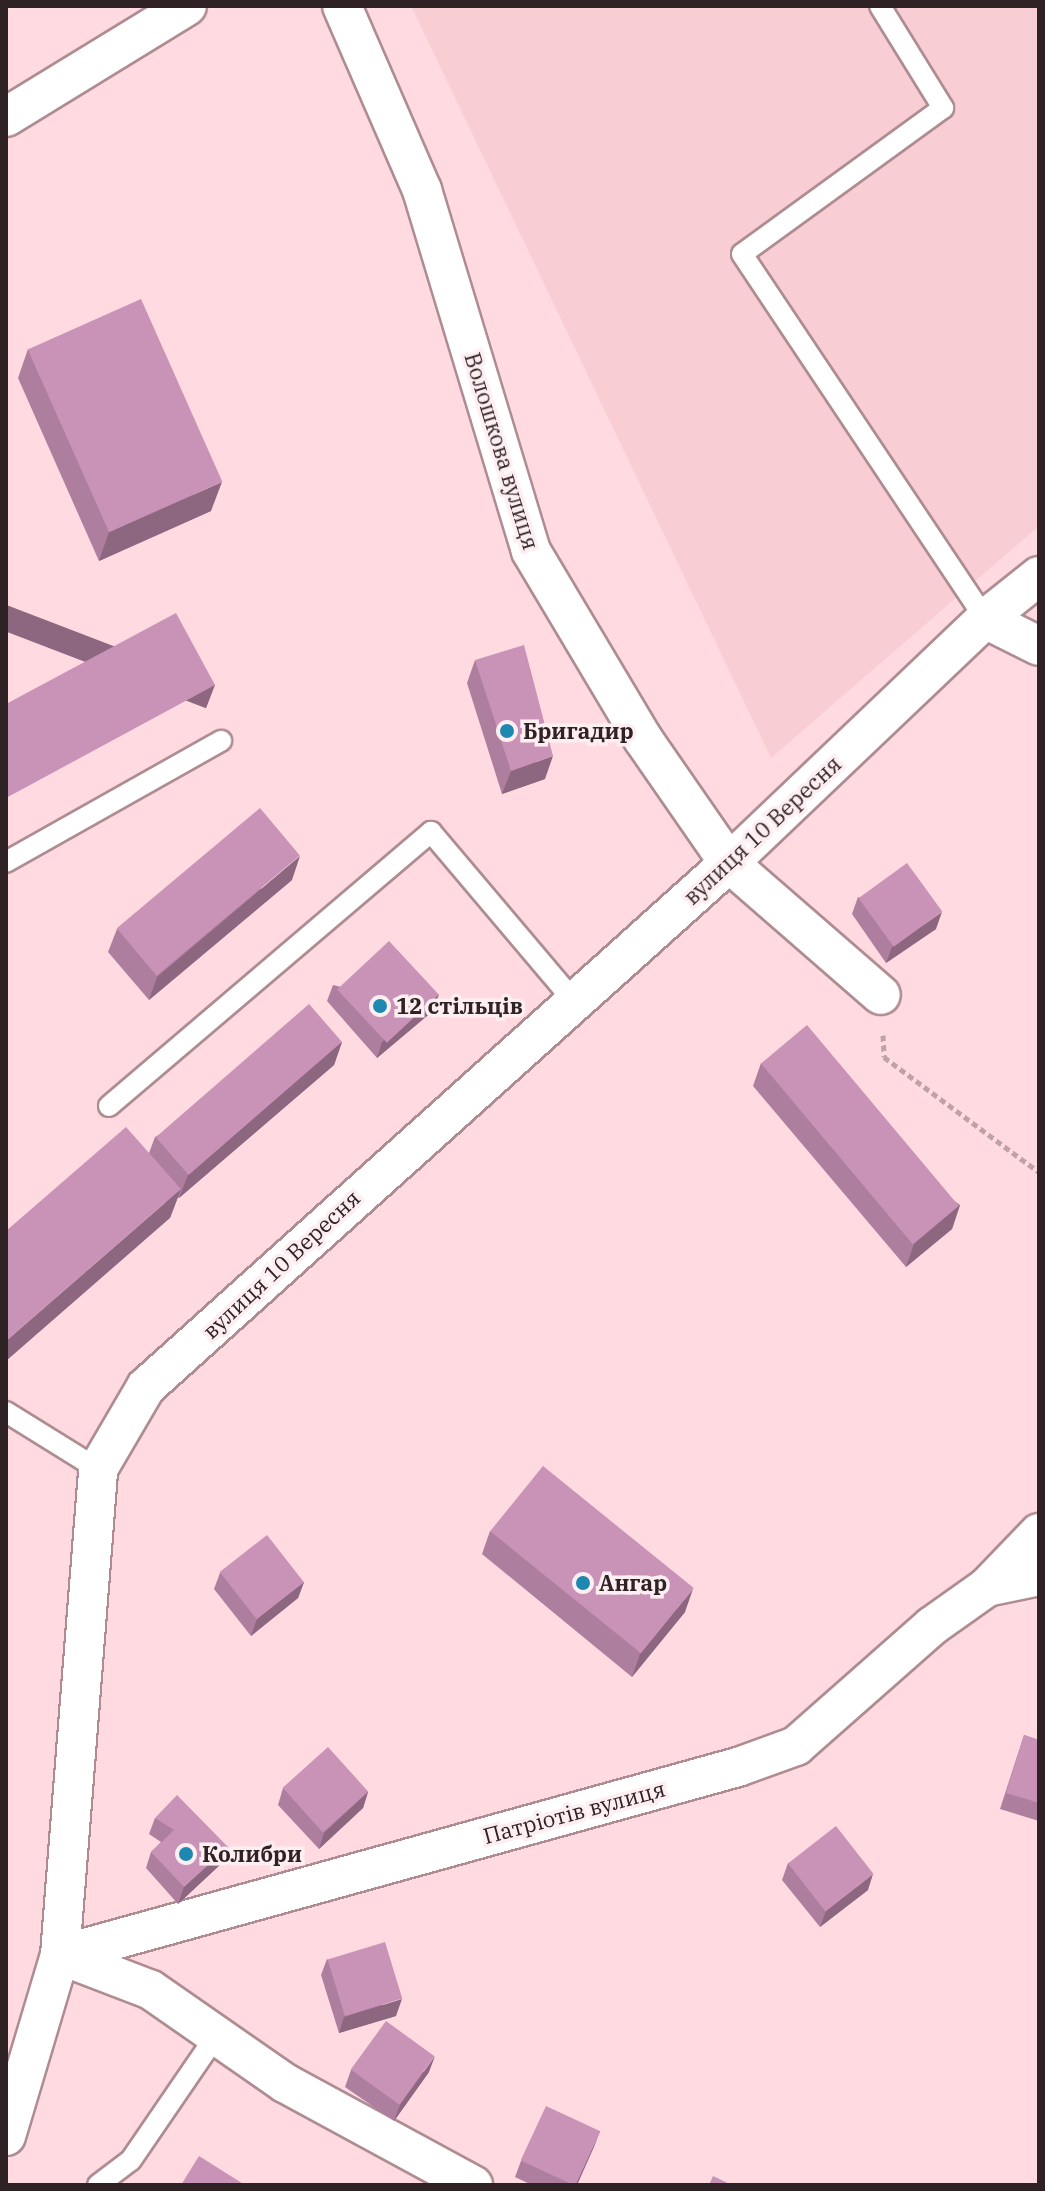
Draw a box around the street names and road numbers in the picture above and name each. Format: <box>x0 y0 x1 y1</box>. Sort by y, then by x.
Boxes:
street label: Волошкова вулиця <box>459 349 545 553</box>
street label: вулиця 10 Вересня <box>678 750 846 910</box>
street label: вулиця 10 Вересня <box>197 1184 365 1344</box>
street label: Патріотів вулиця <box>480 1775 668 1849</box>

